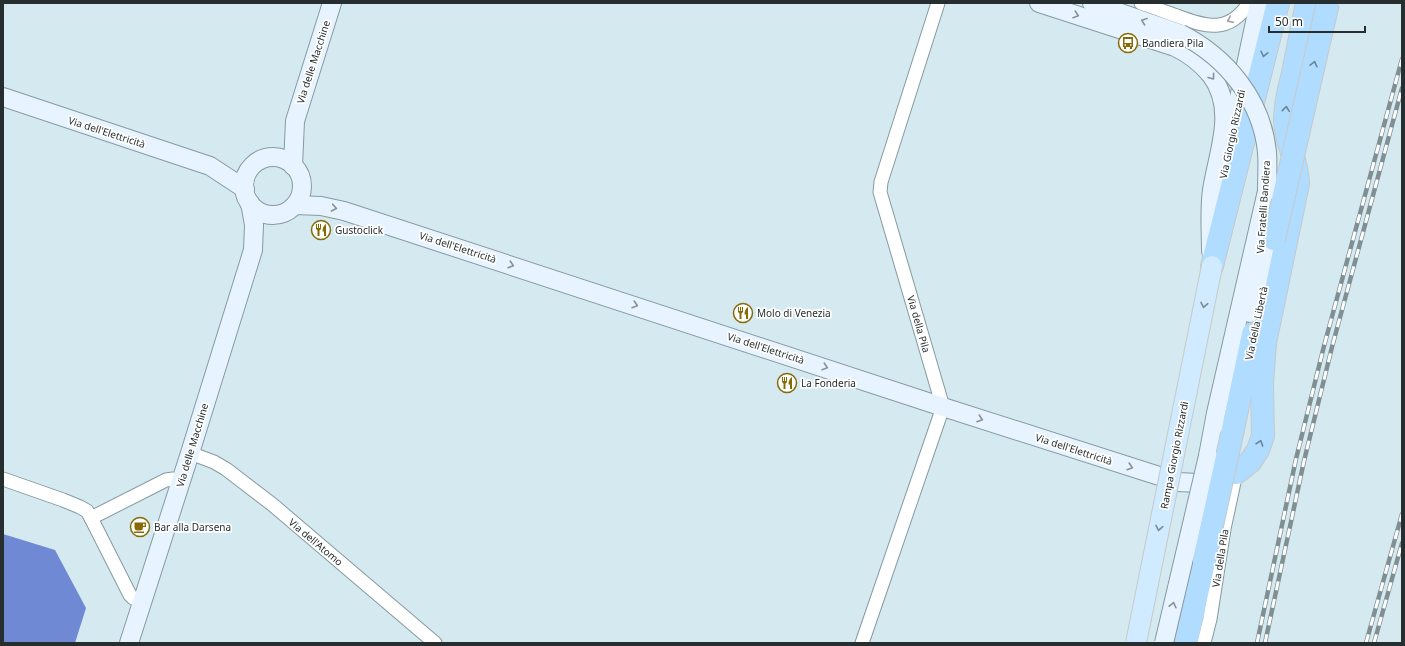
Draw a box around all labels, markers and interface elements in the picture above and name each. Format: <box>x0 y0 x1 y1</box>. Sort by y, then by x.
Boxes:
scale bar <box>1269 8 1365 34</box>
one-way arrow <box>1072 10 1079 19</box>
text: 50 m <box>1275 13 1303 30</box>
one-way arrow <box>1227 15 1234 23</box>
one-way arrow <box>1141 17 1148 25</box>
street label: Via delle Macchine <box>293 18 333 105</box>
bus stop icon: Bandiera Pila <box>1117 32 1139 54</box>
place label: Bandiera Pila <box>1142 36 1204 50</box>
one-way arrow <box>1260 50 1269 57</box>
one-way arrow <box>1309 61 1317 67</box>
one-way arrow <box>1207 72 1214 79</box>
street label: Via Giorgio Rizzardi <box>1216 88 1248 180</box>
one-way arrow <box>1282 106 1291 112</box>
street label: Via dell'Elettricità <box>67 113 147 151</box>
street label: Via Fratelli Bandiera <box>1253 160 1273 254</box>
one-way arrow <box>331 204 337 212</box>
restaurant icon: Gustoclick <box>310 219 332 241</box>
place label: Gustoclick <box>335 223 384 237</box>
street label: Via dell'Elettricità <box>418 228 498 266</box>
one-way arrow <box>507 260 514 269</box>
street label: Via della Libertà <box>1241 285 1271 361</box>
street label: Via della Pila <box>904 294 934 354</box>
one-way arrow <box>631 300 638 309</box>
one-way arrow <box>1200 301 1208 308</box>
restaurant icon: Molo di Venezia <box>732 302 754 324</box>
place label: Molo di Venezia <box>757 306 831 320</box>
street label: Via dell'Elettricità <box>726 329 806 367</box>
one-way arrow <box>821 362 828 371</box>
restaurant icon: La Fonderia <box>776 372 798 394</box>
place label: La Fonderia <box>801 376 856 390</box>
street label: Rampa Giorgio Rizzardi <box>1157 400 1191 510</box>
street label: Via delle Macchine <box>173 401 211 489</box>
one-way arrow <box>976 414 983 422</box>
street label: Via dell'Elettricità <box>1034 430 1114 468</box>
one-way arrow <box>1255 440 1264 447</box>
one-way arrow <box>1127 462 1134 471</box>
street label: Via dell'Atomo <box>286 515 346 569</box>
cafe icon: Bar alla Darsena <box>129 516 151 538</box>
place label: Bar alla Darsena <box>154 520 231 534</box>
one-way arrow <box>1155 525 1164 531</box>
street label: Via della Pila <box>1208 528 1232 588</box>
one-way arrow <box>1168 602 1176 608</box>

